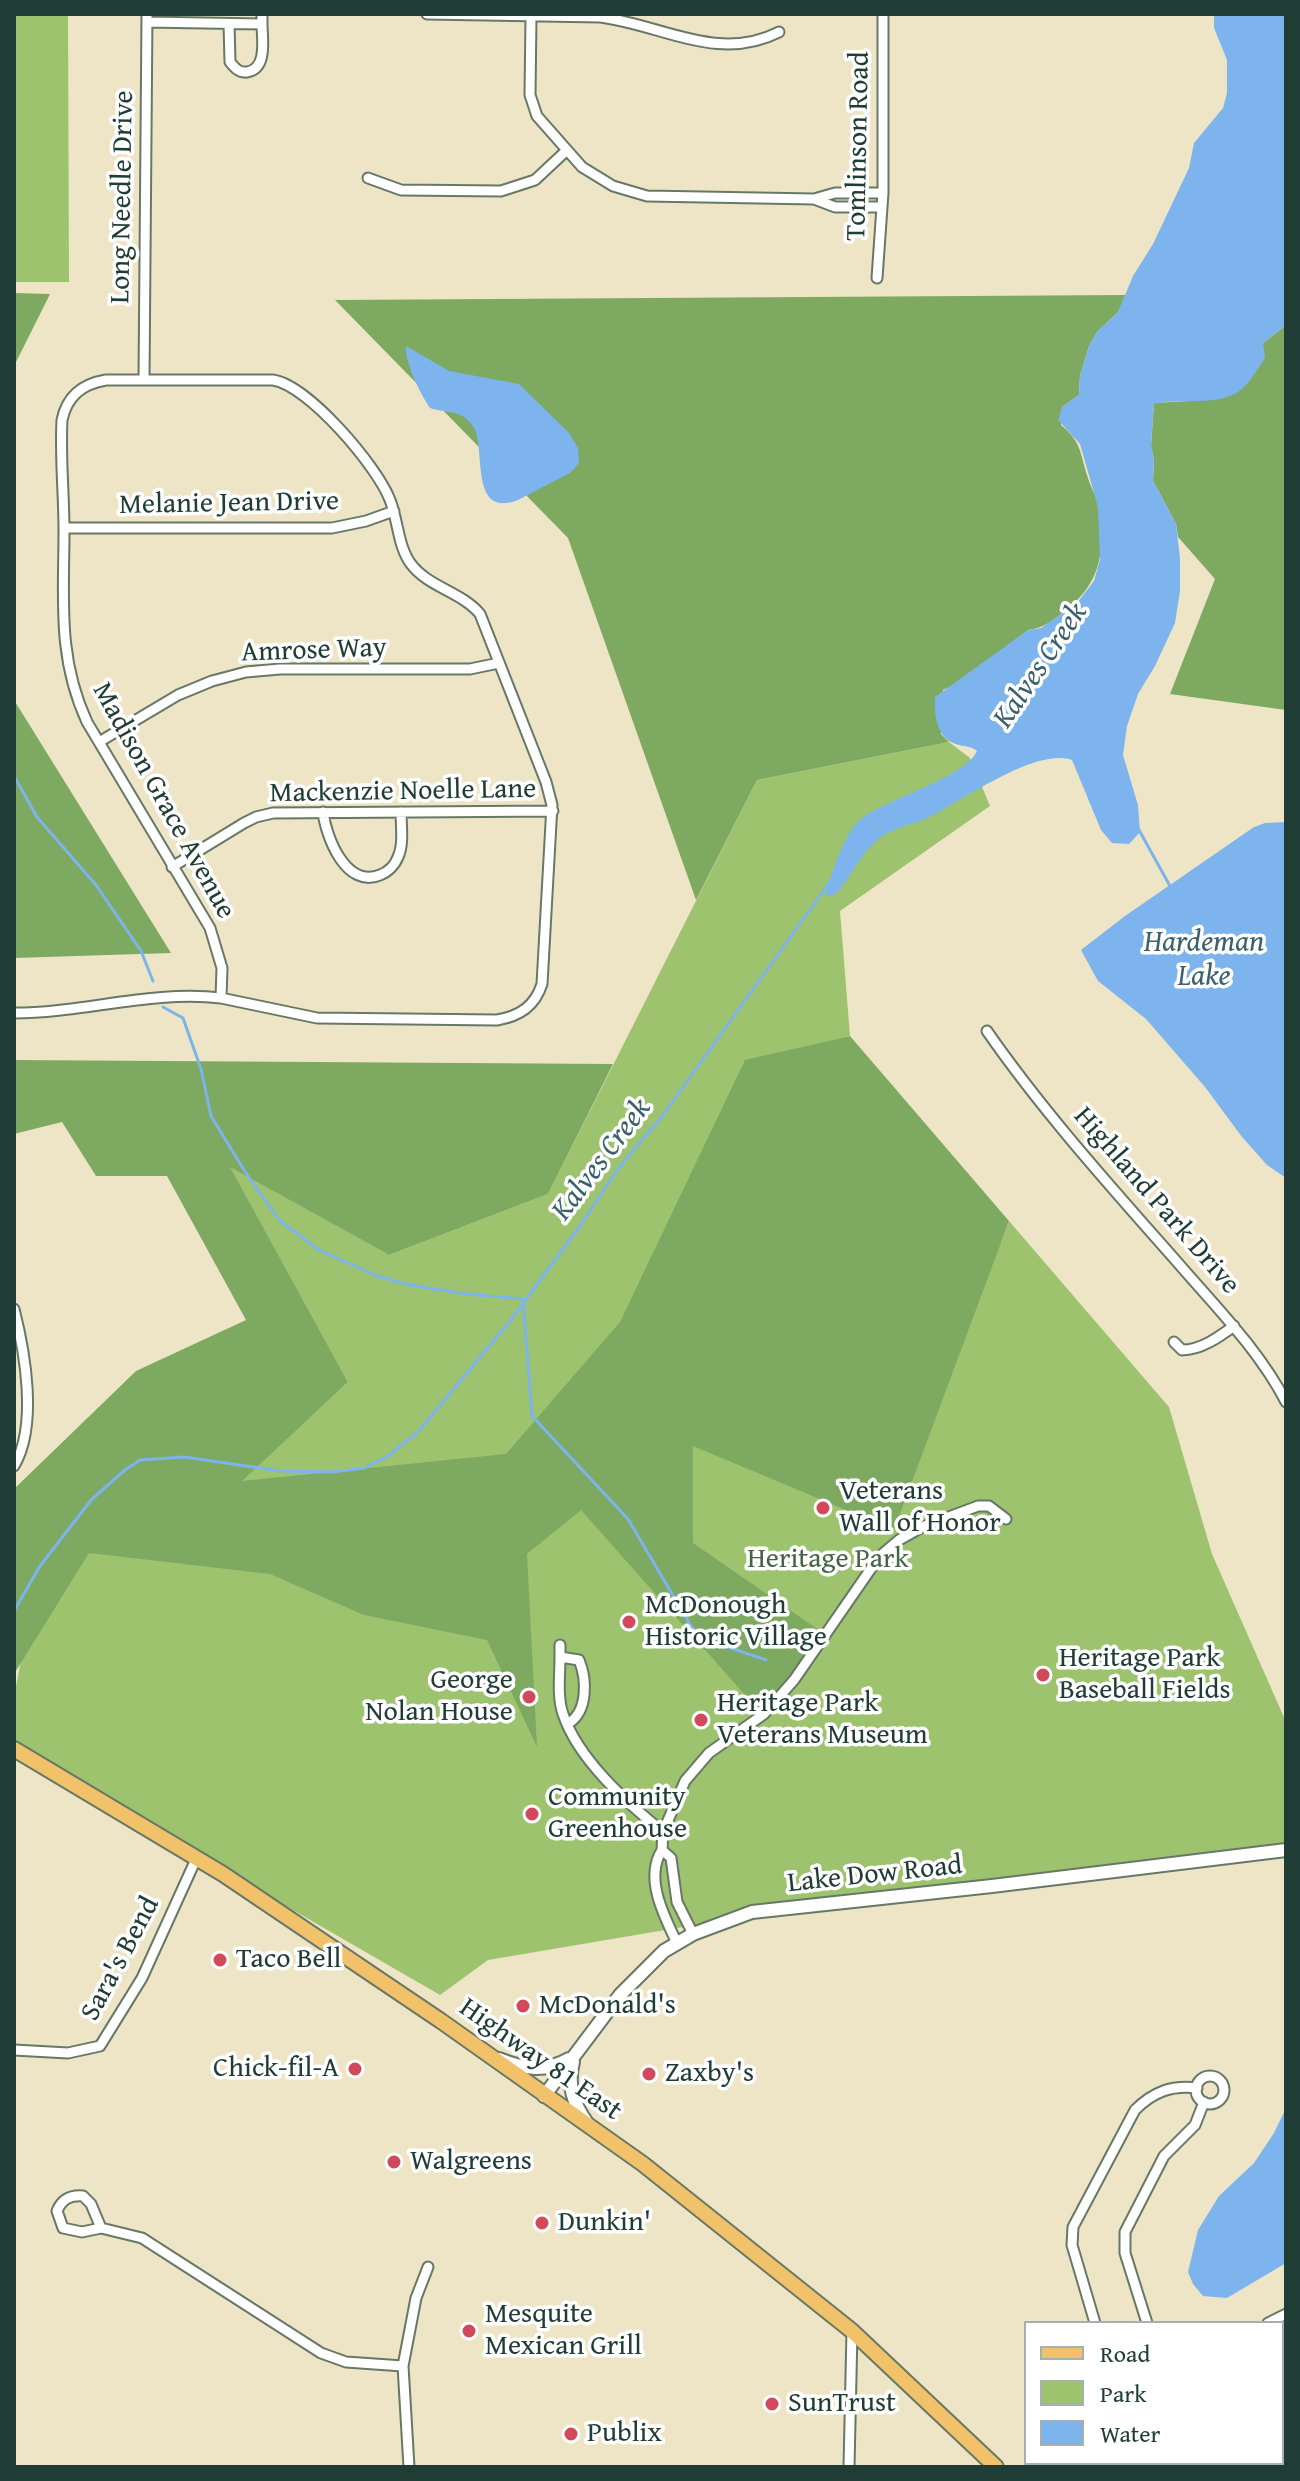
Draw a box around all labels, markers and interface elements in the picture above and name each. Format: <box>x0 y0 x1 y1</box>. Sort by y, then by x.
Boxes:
street label: Tomlinson Road <box>841 51 877 241</box>
street label: Long Needle Drive <box>104 90 142 304</box>
street label: Melanie Jean Drive <box>119 485 339 523</box>
water label: Kalves Creek <box>986 597 1096 735</box>
street label: Amrose Way <box>241 632 387 670</box>
street label: Madison Grace Avenue <box>84 677 242 925</box>
street label: Mackenzie Noelle Lane <box>269 773 537 811</box>
water label: Hardeman Lake <box>1144 925 1264 996</box>
water label: Kalves Creek <box>545 1092 659 1228</box>
street label: Highland Park Drive <box>1066 1101 1246 1301</box>
place label: Veterans Wall of Honor <box>839 1475 1001 1541</box>
marker: Veterans Wall of Honor <box>814 1499 832 1517</box>
park label: Heritage Park <box>747 1543 909 1577</box>
place label: McDonough Historic Village <box>645 1589 827 1655</box>
marker: McDonough Historic Village <box>620 1613 638 1631</box>
place label: Heritage Park Baseball Fields <box>1059 1642 1231 1708</box>
place label: George Nolan House <box>365 1664 513 1730</box>
marker: Heritage Park Baseball Fields <box>1034 1666 1052 1684</box>
place label: Heritage Park Veterans Museum <box>717 1687 928 1753</box>
marker: George Nolan House <box>520 1688 538 1706</box>
marker: Heritage Park Veterans Museum <box>692 1711 710 1729</box>
place label: Community Greenhouse <box>548 1781 687 1847</box>
marker: Community Greenhouse <box>523 1805 541 1823</box>
street label: Lake Dow Road <box>786 1849 964 1901</box>
street label: Sara's Bend <box>74 1891 168 2027</box>
place label: Taco Bell <box>236 1943 341 1977</box>
marker: Taco Bell <box>211 1951 229 1969</box>
place label: McDonald's <box>539 1989 676 2023</box>
street label: Highway 81 East <box>452 1992 628 2128</box>
marker: McDonald's <box>514 1997 532 2015</box>
place label: Chick-fil-A <box>213 2052 339 2086</box>
place label: Zaxby's <box>665 2057 754 2091</box>
marker: Chick-fil-A <box>346 2060 364 2078</box>
marker: Zaxby's <box>640 2065 658 2083</box>
place label: Walgreens <box>410 2145 532 2179</box>
marker: Walgreens <box>385 2153 403 2171</box>
place label: Dunkin' <box>558 2206 651 2240</box>
marker: Dunkin' <box>533 2214 551 2232</box>
place label: Mesquite Mexican Grill <box>485 2298 642 2364</box>
legend <box>1024 2321 1284 2465</box>
marker: Mesquite Mexican Grill <box>460 2322 478 2340</box>
text: Road <box>1100 2336 1150 2371</box>
text: Park <box>1100 2376 1146 2411</box>
place label: SunTrust <box>788 2387 896 2421</box>
marker: SunTrust <box>763 2395 781 2413</box>
text: Water <box>1100 2416 1160 2451</box>
place label: Publix <box>587 2417 662 2451</box>
marker: Publix <box>562 2425 580 2443</box>

